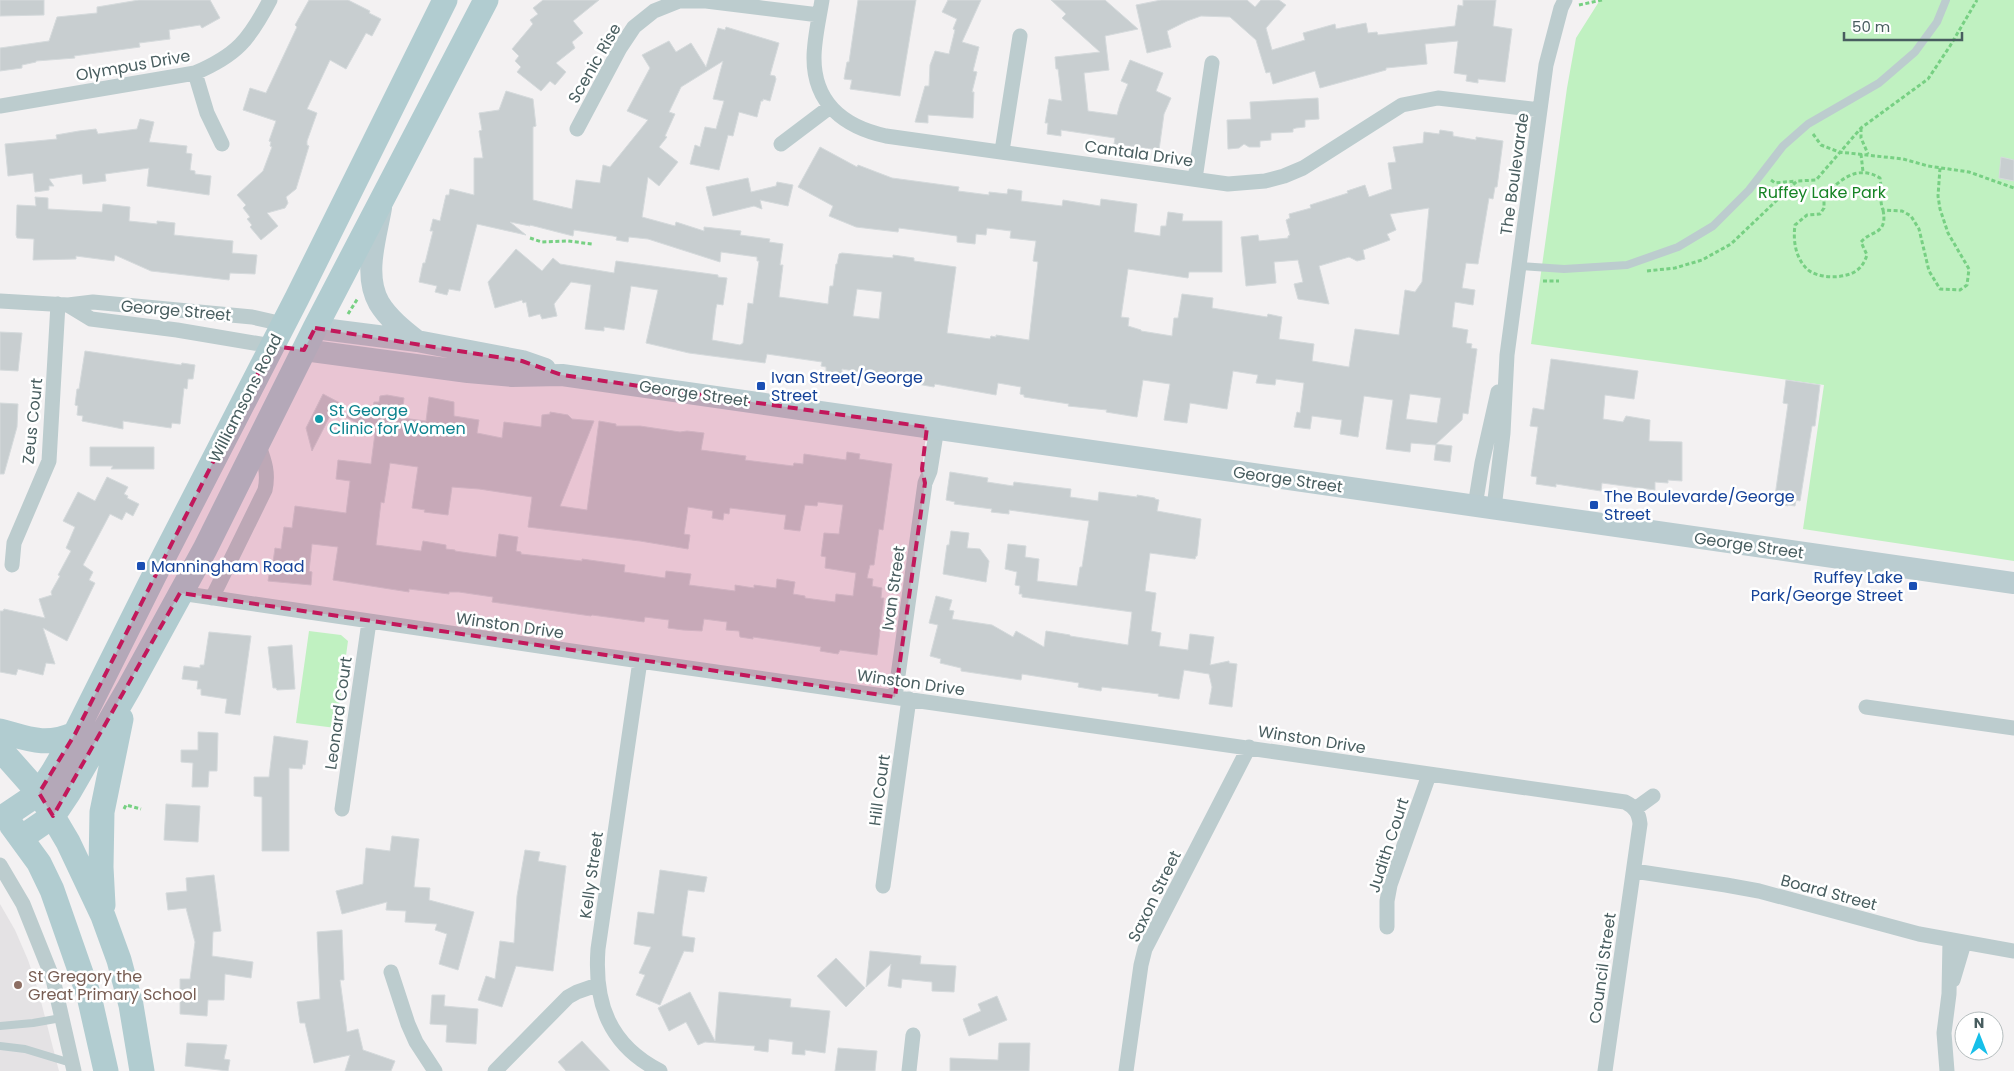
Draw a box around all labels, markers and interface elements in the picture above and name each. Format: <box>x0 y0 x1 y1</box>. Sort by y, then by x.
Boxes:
scale bar <box>1844 10 1962 42</box>
text: 50 m <box>1852 16 1890 37</box>
street label: Scenic Rise <box>562 19 627 108</box>
street label: Olympus Drive <box>74 44 192 87</box>
street label: The Boulevarde <box>1494 111 1535 237</box>
street label: Cantala Drive <box>1083 135 1195 172</box>
park label: Ruffey Lake Park <box>1758 181 1887 204</box>
street label: George Street <box>120 294 232 327</box>
street label: Williamsons Road <box>203 330 288 467</box>
place label: Ivan Street/George Street <box>771 366 923 407</box>
street label: George Street <box>638 374 750 413</box>
street label: Zeus Court <box>17 377 48 465</box>
marker: Ivan Street/George Street <box>755 380 767 392</box>
place label: St George Clinic for Women <box>329 399 466 440</box>
marker: St George Clinic for Women <box>313 413 325 425</box>
street label: George Street <box>1232 460 1344 499</box>
place label: The Boulevarde/George Street <box>1604 485 1795 526</box>
marker: The Boulevarde/George Street <box>1588 499 1600 511</box>
street label: George Street <box>1693 526 1805 565</box>
street label: Ivan Street <box>876 544 911 632</box>
place label: Manningham Road <box>151 555 304 578</box>
marker: Manningham Road <box>135 560 147 572</box>
place label: Ruffey Lake Park/George Street <box>1751 566 1903 607</box>
marker: Ruffey Lake Park/George Street <box>1907 580 1919 592</box>
street label: Winston Drive <box>454 607 565 644</box>
street label: Leonard Court <box>319 655 358 771</box>
street label: Winston Drive <box>855 664 966 701</box>
street label: Winston Drive <box>1256 720 1368 759</box>
street label: Hill Court <box>863 753 896 827</box>
street label: Judith Court <box>1362 795 1415 896</box>
street label: Kelly Street <box>574 830 609 920</box>
street label: Saxon Street <box>1122 846 1187 946</box>
street label: Board Street <box>1778 869 1880 916</box>
street label: Council Street <box>1583 911 1622 1025</box>
place label: St Gregory the Great Primary School <box>28 965 197 1006</box>
marker: St Gregory the Great Primary School <box>12 979 24 991</box>
north arrow <box>1954 1011 2004 1061</box>
text: N <box>1974 1013 1984 1033</box>

